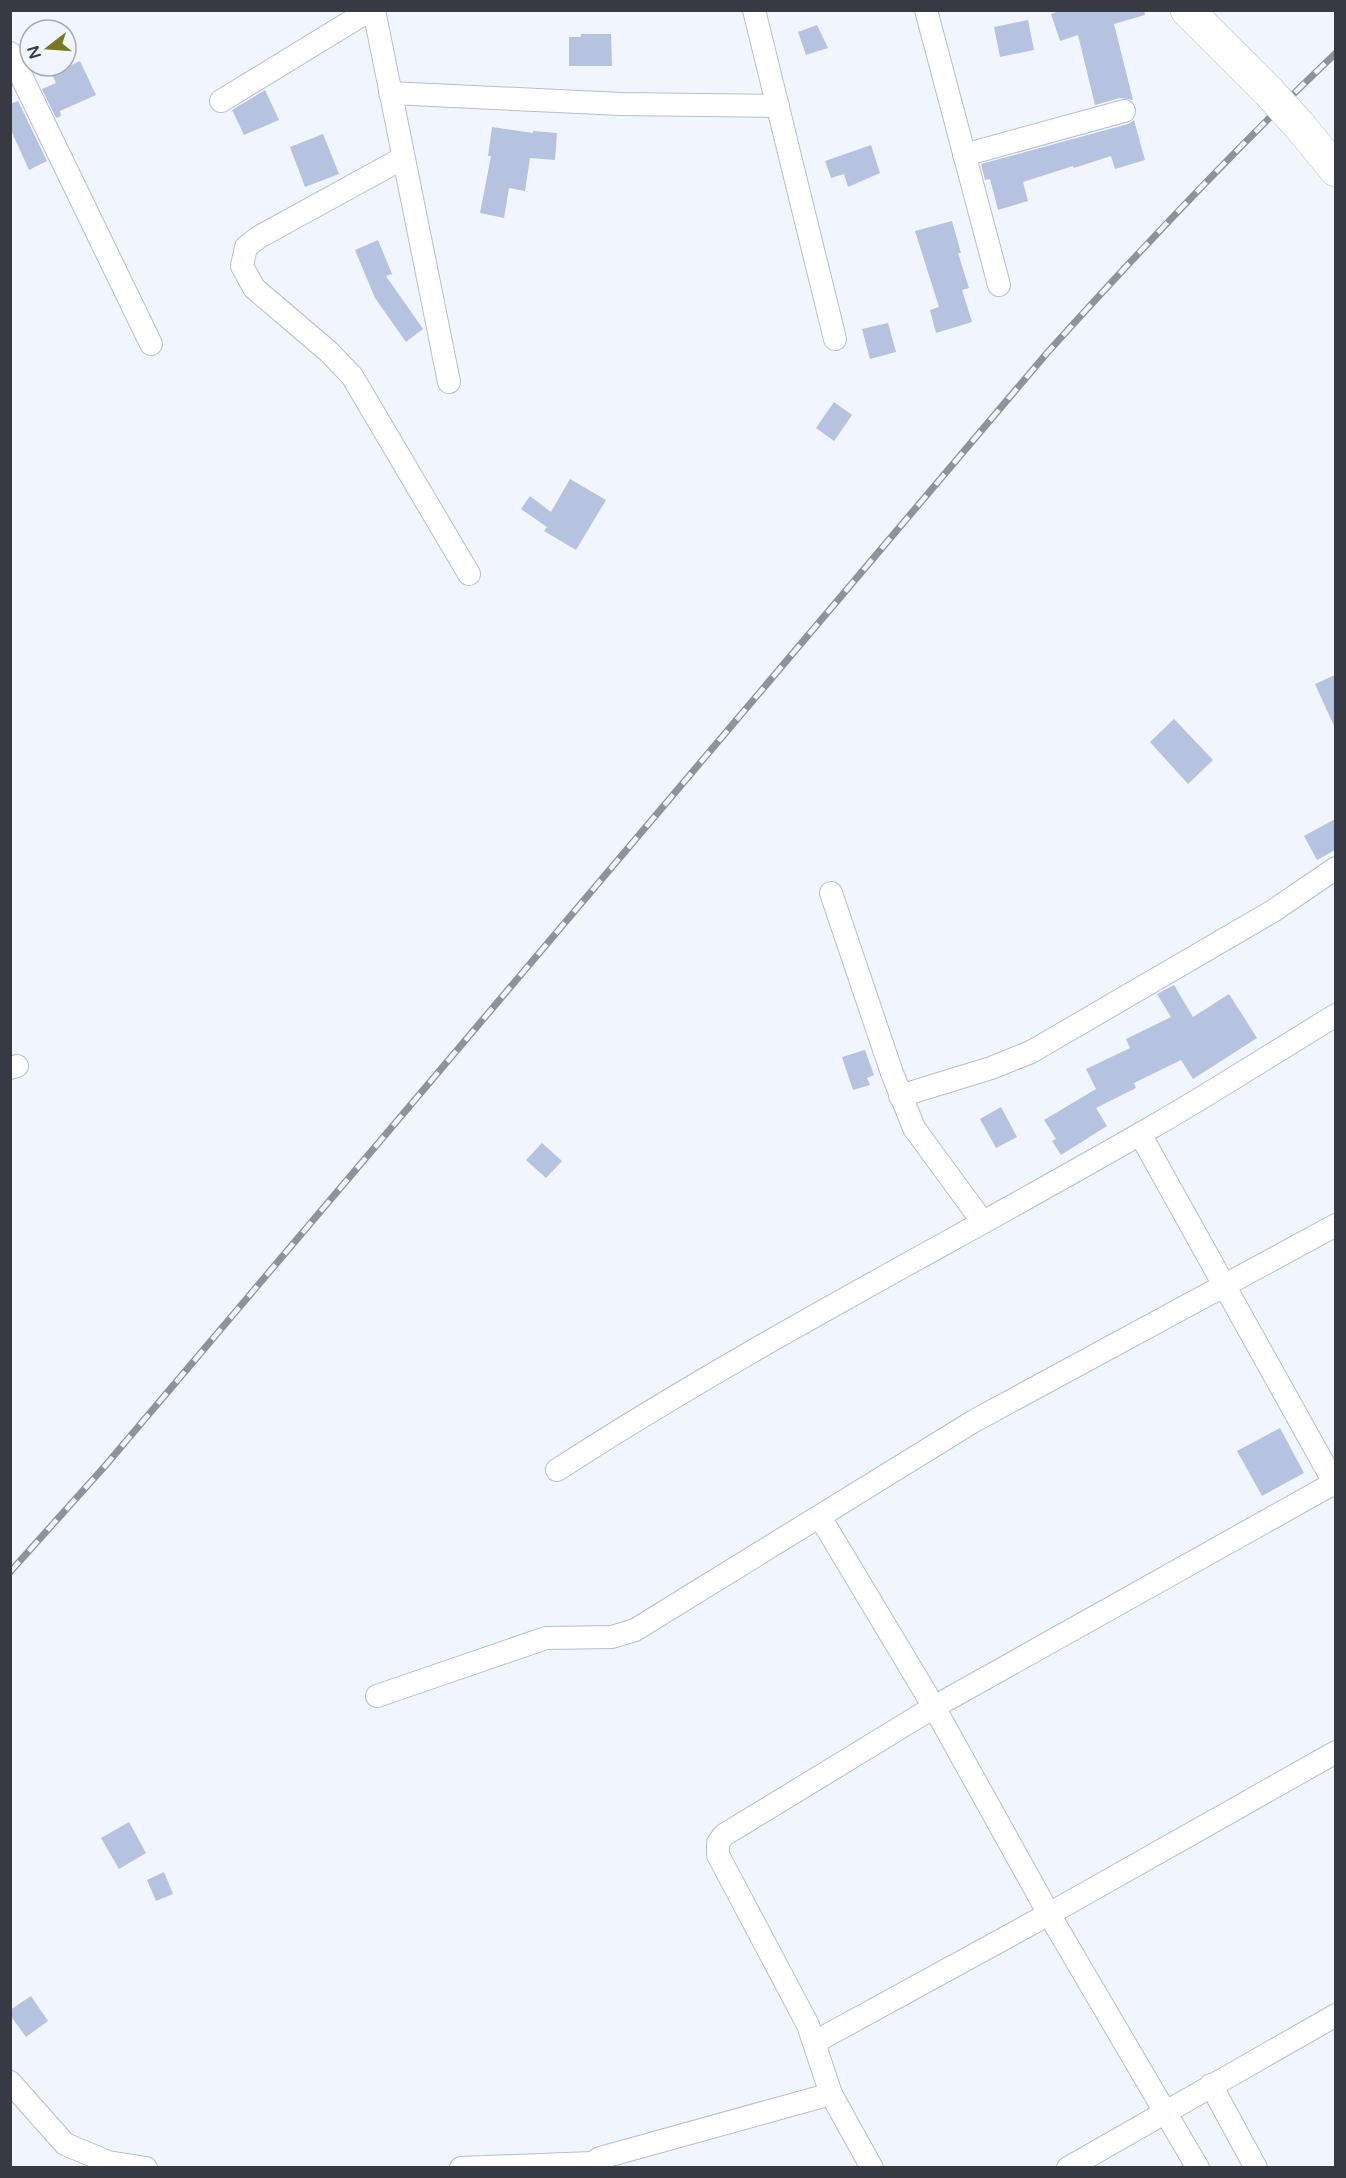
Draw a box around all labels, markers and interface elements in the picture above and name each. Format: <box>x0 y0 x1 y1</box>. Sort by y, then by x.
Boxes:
north arrow <box>18 18 78 78</box>
text: N <box>23 43 46 61</box>

